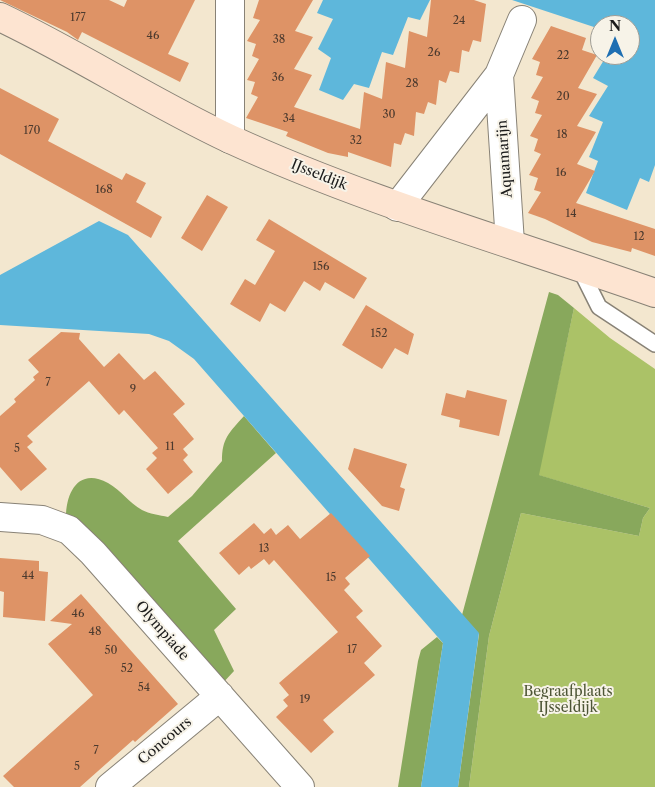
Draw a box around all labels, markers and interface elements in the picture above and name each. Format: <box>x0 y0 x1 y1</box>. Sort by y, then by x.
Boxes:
house number: 177 <box>70 11 86 25</box>
house number: 24 <box>453 14 465 28</box>
north arrow <box>590 15 640 65</box>
text: N <box>609 17 621 35</box>
house number: 46 <box>147 29 159 43</box>
house number: 38 <box>273 33 285 47</box>
house number: 26 <box>428 46 440 60</box>
house number: 22 <box>557 49 569 63</box>
house number: 36 <box>272 71 284 85</box>
house number: 28 <box>406 77 418 91</box>
house number: 20 <box>556 90 570 104</box>
house number: 30 <box>382 108 396 122</box>
house number: 34 <box>283 112 295 126</box>
street label: Aquamarijn <box>494 120 516 198</box>
house number: 170 <box>23 124 41 138</box>
house number: 18 <box>556 128 568 142</box>
house number: 32 <box>350 134 362 148</box>
street label: IJsseldijk <box>288 156 350 194</box>
house number: 16 <box>555 166 567 180</box>
house number: 168 <box>95 183 113 197</box>
house number: 14 <box>566 207 576 221</box>
house number: 12 <box>634 230 644 244</box>
house number: 156 <box>312 260 330 274</box>
house number: 152 <box>371 327 387 341</box>
house number: 7 <box>45 376 51 390</box>
house number: 9 <box>130 383 136 397</box>
house number: 11 <box>165 440 175 454</box>
house number: 5 <box>14 442 20 456</box>
house number: 13 <box>259 542 269 556</box>
house number: 44 <box>22 569 34 583</box>
house number: 15 <box>326 571 336 585</box>
street label: Olympiade <box>132 598 192 664</box>
house number: 46 <box>72 607 84 621</box>
house number: 48 <box>89 625 101 639</box>
house number: 17 <box>347 643 357 657</box>
house number: 50 <box>105 644 117 658</box>
house number: 52 <box>121 662 133 676</box>
house number: 54 <box>138 681 150 695</box>
park label: Begraafplaats IJsseldijk <box>523 684 613 716</box>
house number: 19 <box>299 693 311 707</box>
street label: Concours <box>135 714 195 768</box>
house number: 7 <box>93 744 99 758</box>
house number: 5 <box>74 760 80 774</box>

